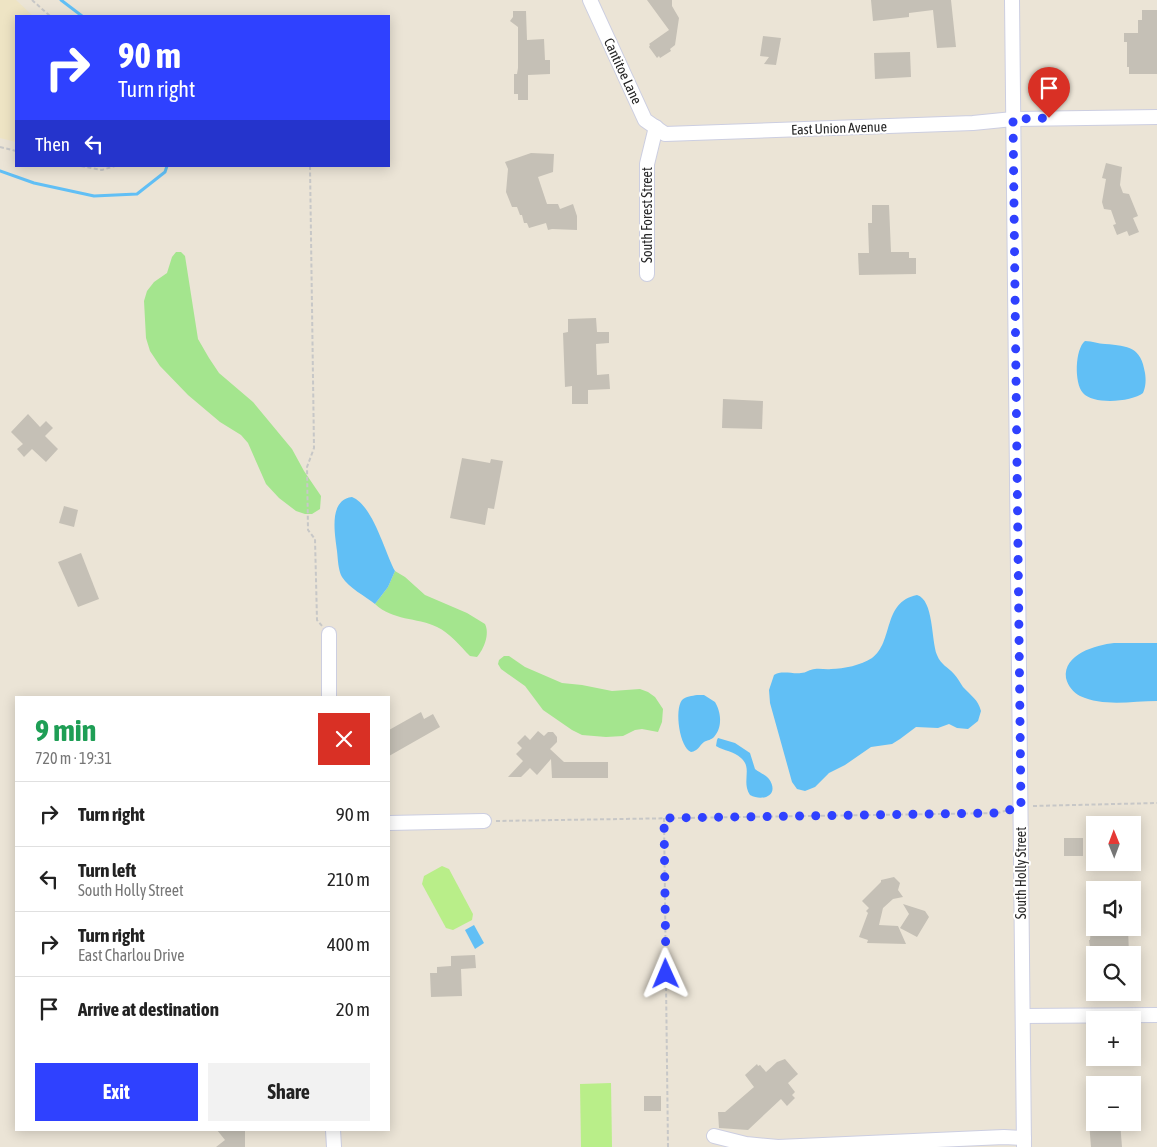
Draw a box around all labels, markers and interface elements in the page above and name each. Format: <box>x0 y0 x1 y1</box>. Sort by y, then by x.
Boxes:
icon: right <box>35 35 100 100</box>
text: 90 m <box>118 35 181 75</box>
street label: Cantitoe Lane <box>601 36 645 106</box>
pin <box>1028 67 1070 118</box>
icon: arrive <box>1035 74 1063 102</box>
text: Turn right <box>118 76 195 102</box>
street label: East Union Avenue <box>791 118 887 138</box>
icon: left <box>80 130 108 158</box>
text: Then <box>35 133 70 155</box>
street label: South Forest Street <box>639 167 655 263</box>
text: 9 min <box>35 713 96 747</box>
button: close <box>318 713 370 765</box>
text: 720 m · 19:31 <box>35 749 112 767</box>
icon: right <box>35 800 63 828</box>
text: Turn right <box>78 803 145 825</box>
text: 90 m <box>336 803 370 825</box>
north arrow <box>1086 816 1141 871</box>
map controls <box>1086 816 1141 1131</box>
street label: South Holly Street <box>1013 827 1029 919</box>
text: Turn left <box>78 859 136 881</box>
icon: left <box>35 865 63 893</box>
text: 210 m <box>327 868 370 890</box>
text: South Holly Street <box>78 881 184 899</box>
button: sound <box>1086 881 1141 936</box>
text: Turn right <box>78 924 145 946</box>
icon: right <box>35 930 63 958</box>
text: 400 m <box>327 933 370 955</box>
text: East Charlou Drive <box>78 946 184 964</box>
button: search <box>1086 946 1141 1001</box>
position arrow <box>639 947 691 999</box>
icon: arrive <box>35 995 63 1023</box>
text: Arrive at destination <box>78 998 219 1020</box>
text: 20 m <box>336 998 370 1020</box>
button: + <box>1086 1011 1141 1066</box>
button: Exit <box>35 1063 198 1121</box>
button: Share <box>208 1063 370 1121</box>
button: − <box>1086 1076 1141 1131</box>

